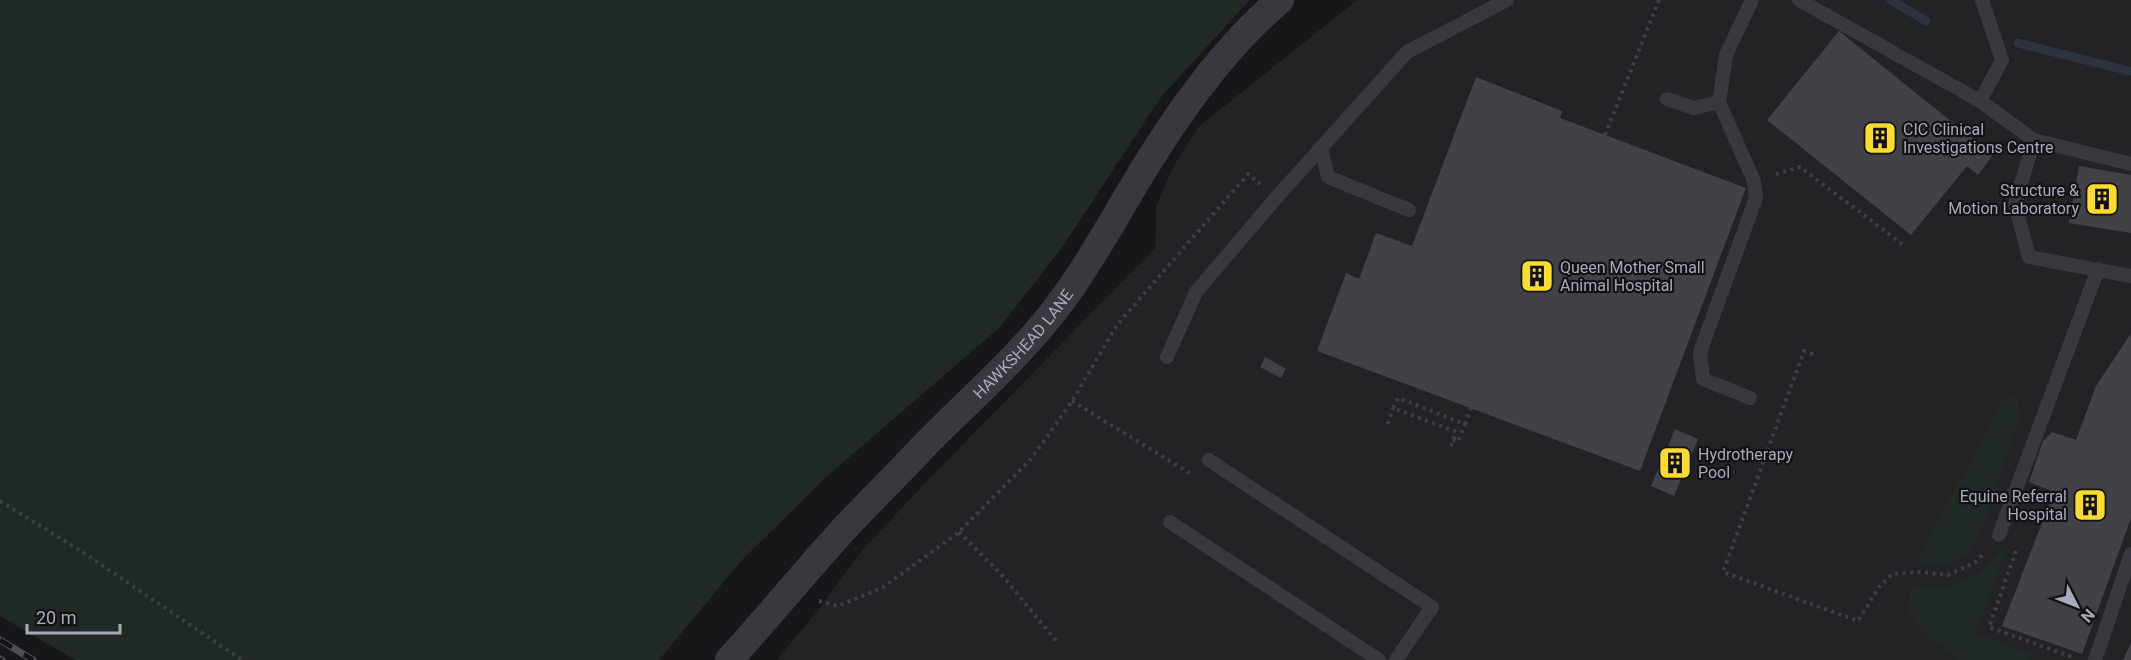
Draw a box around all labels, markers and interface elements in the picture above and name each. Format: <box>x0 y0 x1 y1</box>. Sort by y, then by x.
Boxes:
building icon: CIC Clinical Investigations Centre <box>1862 120 1898 156</box>
place label: CIC Clinical Investigations Centre <box>1903 120 2053 157</box>
place label: Structure & Motion Laboratory <box>1948 181 2079 218</box>
building icon: Structure & Motion Laboratory <box>2084 181 2120 217</box>
building icon: Queen Mother Small Animal Hospital <box>1519 258 1555 294</box>
place label: Queen Mother Small Animal Hospital <box>1560 258 1705 295</box>
street label: HAWKSHEAD LANE <box>969 286 1077 403</box>
building icon: Hydrotherapy Pool <box>1657 445 1693 481</box>
place label: Hydrotherapy Pool <box>1698 445 1794 482</box>
place label: Equine Referral Hospital <box>1960 487 2067 524</box>
building icon: Equine Referral Hospital <box>2072 487 2108 523</box>
north arrow <box>2047 576 2107 636</box>
scale bar <box>27 597 120 635</box>
text: N <box>2077 605 2099 626</box>
text: 20 m <box>36 607 76 628</box>

